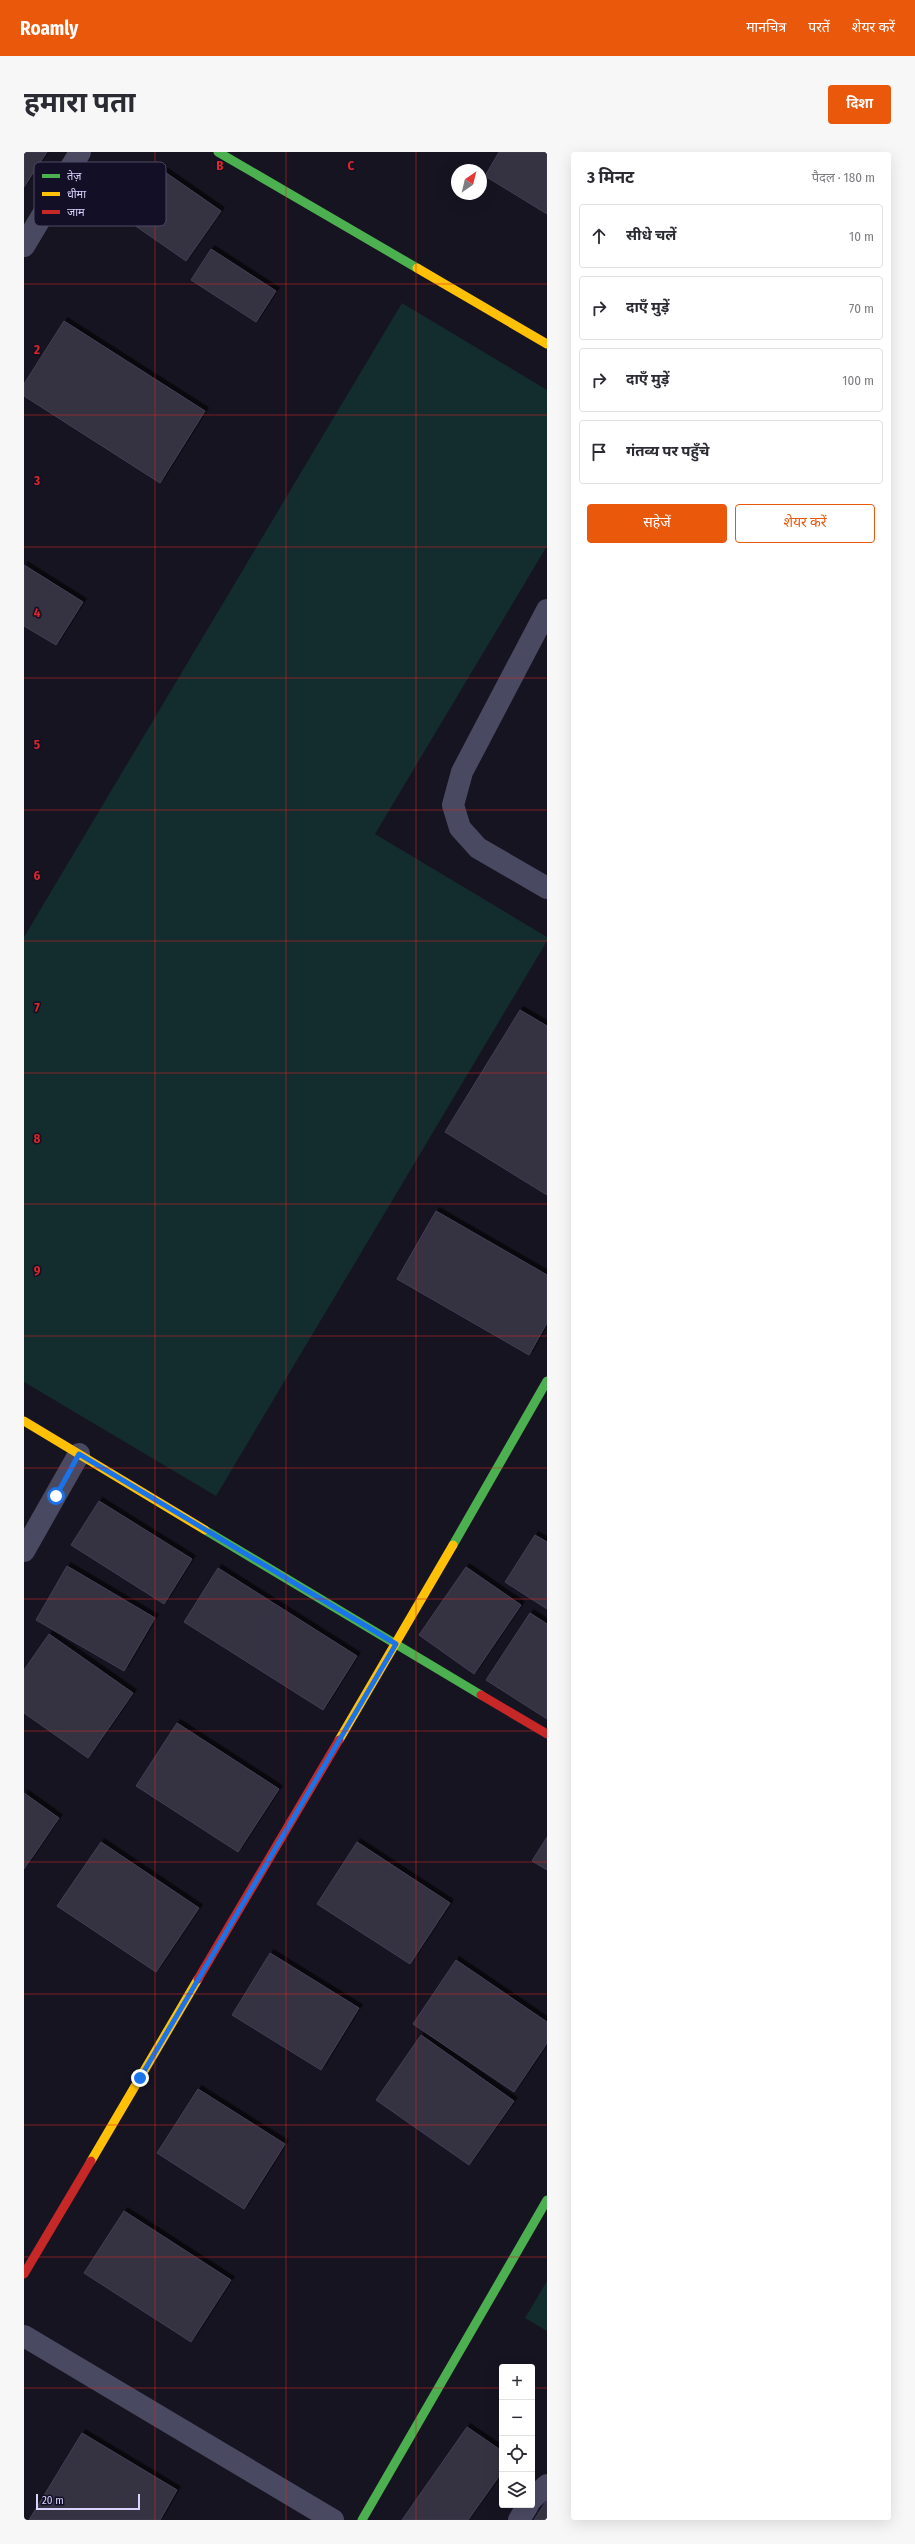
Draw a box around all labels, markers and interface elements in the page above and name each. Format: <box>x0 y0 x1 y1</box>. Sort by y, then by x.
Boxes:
text: Roamly <box>20 17 78 40</box>
text: मानचित्र <box>746 19 786 36</box>
text: परतें <box>808 19 830 36</box>
text: शेयर करें <box>852 19 895 36</box>
button: दिशा <box>828 85 891 124</box>
text: हमारा पता <box>24 86 136 119</box>
text: B <box>216 158 224 173</box>
text: C <box>348 158 355 173</box>
legend <box>34 162 166 226</box>
north arrow <box>451 164 487 200</box>
text: 3 मिनट <box>587 167 634 188</box>
text: तेज़ <box>67 170 82 183</box>
text: पैदल · 180 m <box>812 170 875 185</box>
text: धीमा <box>67 188 86 201</box>
text: जाम <box>67 206 85 219</box>
icon: ahead <box>588 225 610 247</box>
text: सीधे चलें <box>626 226 676 244</box>
text: 10 m <box>849 229 874 244</box>
icon: right <box>588 297 610 319</box>
text: दाएँ मुड़ें <box>626 298 669 316</box>
text: 70 m <box>849 301 874 316</box>
text: 2 <box>33 342 40 357</box>
icon: right <box>588 369 610 391</box>
text: दाएँ मुड़ें <box>626 370 669 388</box>
text: 100 m <box>842 373 874 388</box>
icon: arrive <box>588 441 610 463</box>
text: गंतव्य पर पहुँचे <box>626 442 709 460</box>
text: 3 <box>33 473 40 488</box>
button: सहेजें <box>587 504 727 543</box>
button: शेयर करें <box>735 504 875 543</box>
text: 4 <box>34 605 41 620</box>
text: 5 <box>34 737 40 752</box>
text: 6 <box>34 868 41 883</box>
text: 7 <box>34 1000 40 1015</box>
text: 8 <box>34 1131 41 1146</box>
text: 9 <box>34 1263 41 1278</box>
route start <box>47 1487 65 1505</box>
route end <box>131 2069 149 2087</box>
map controls <box>499 2364 535 2508</box>
button: + <box>499 2364 535 2400</box>
button: − <box>499 2400 535 2436</box>
button: locate <box>499 2436 535 2472</box>
button: layers <box>499 2472 535 2508</box>
scale bar <box>36 2492 140 2511</box>
text: 20 m <box>42 2494 64 2507</box>

